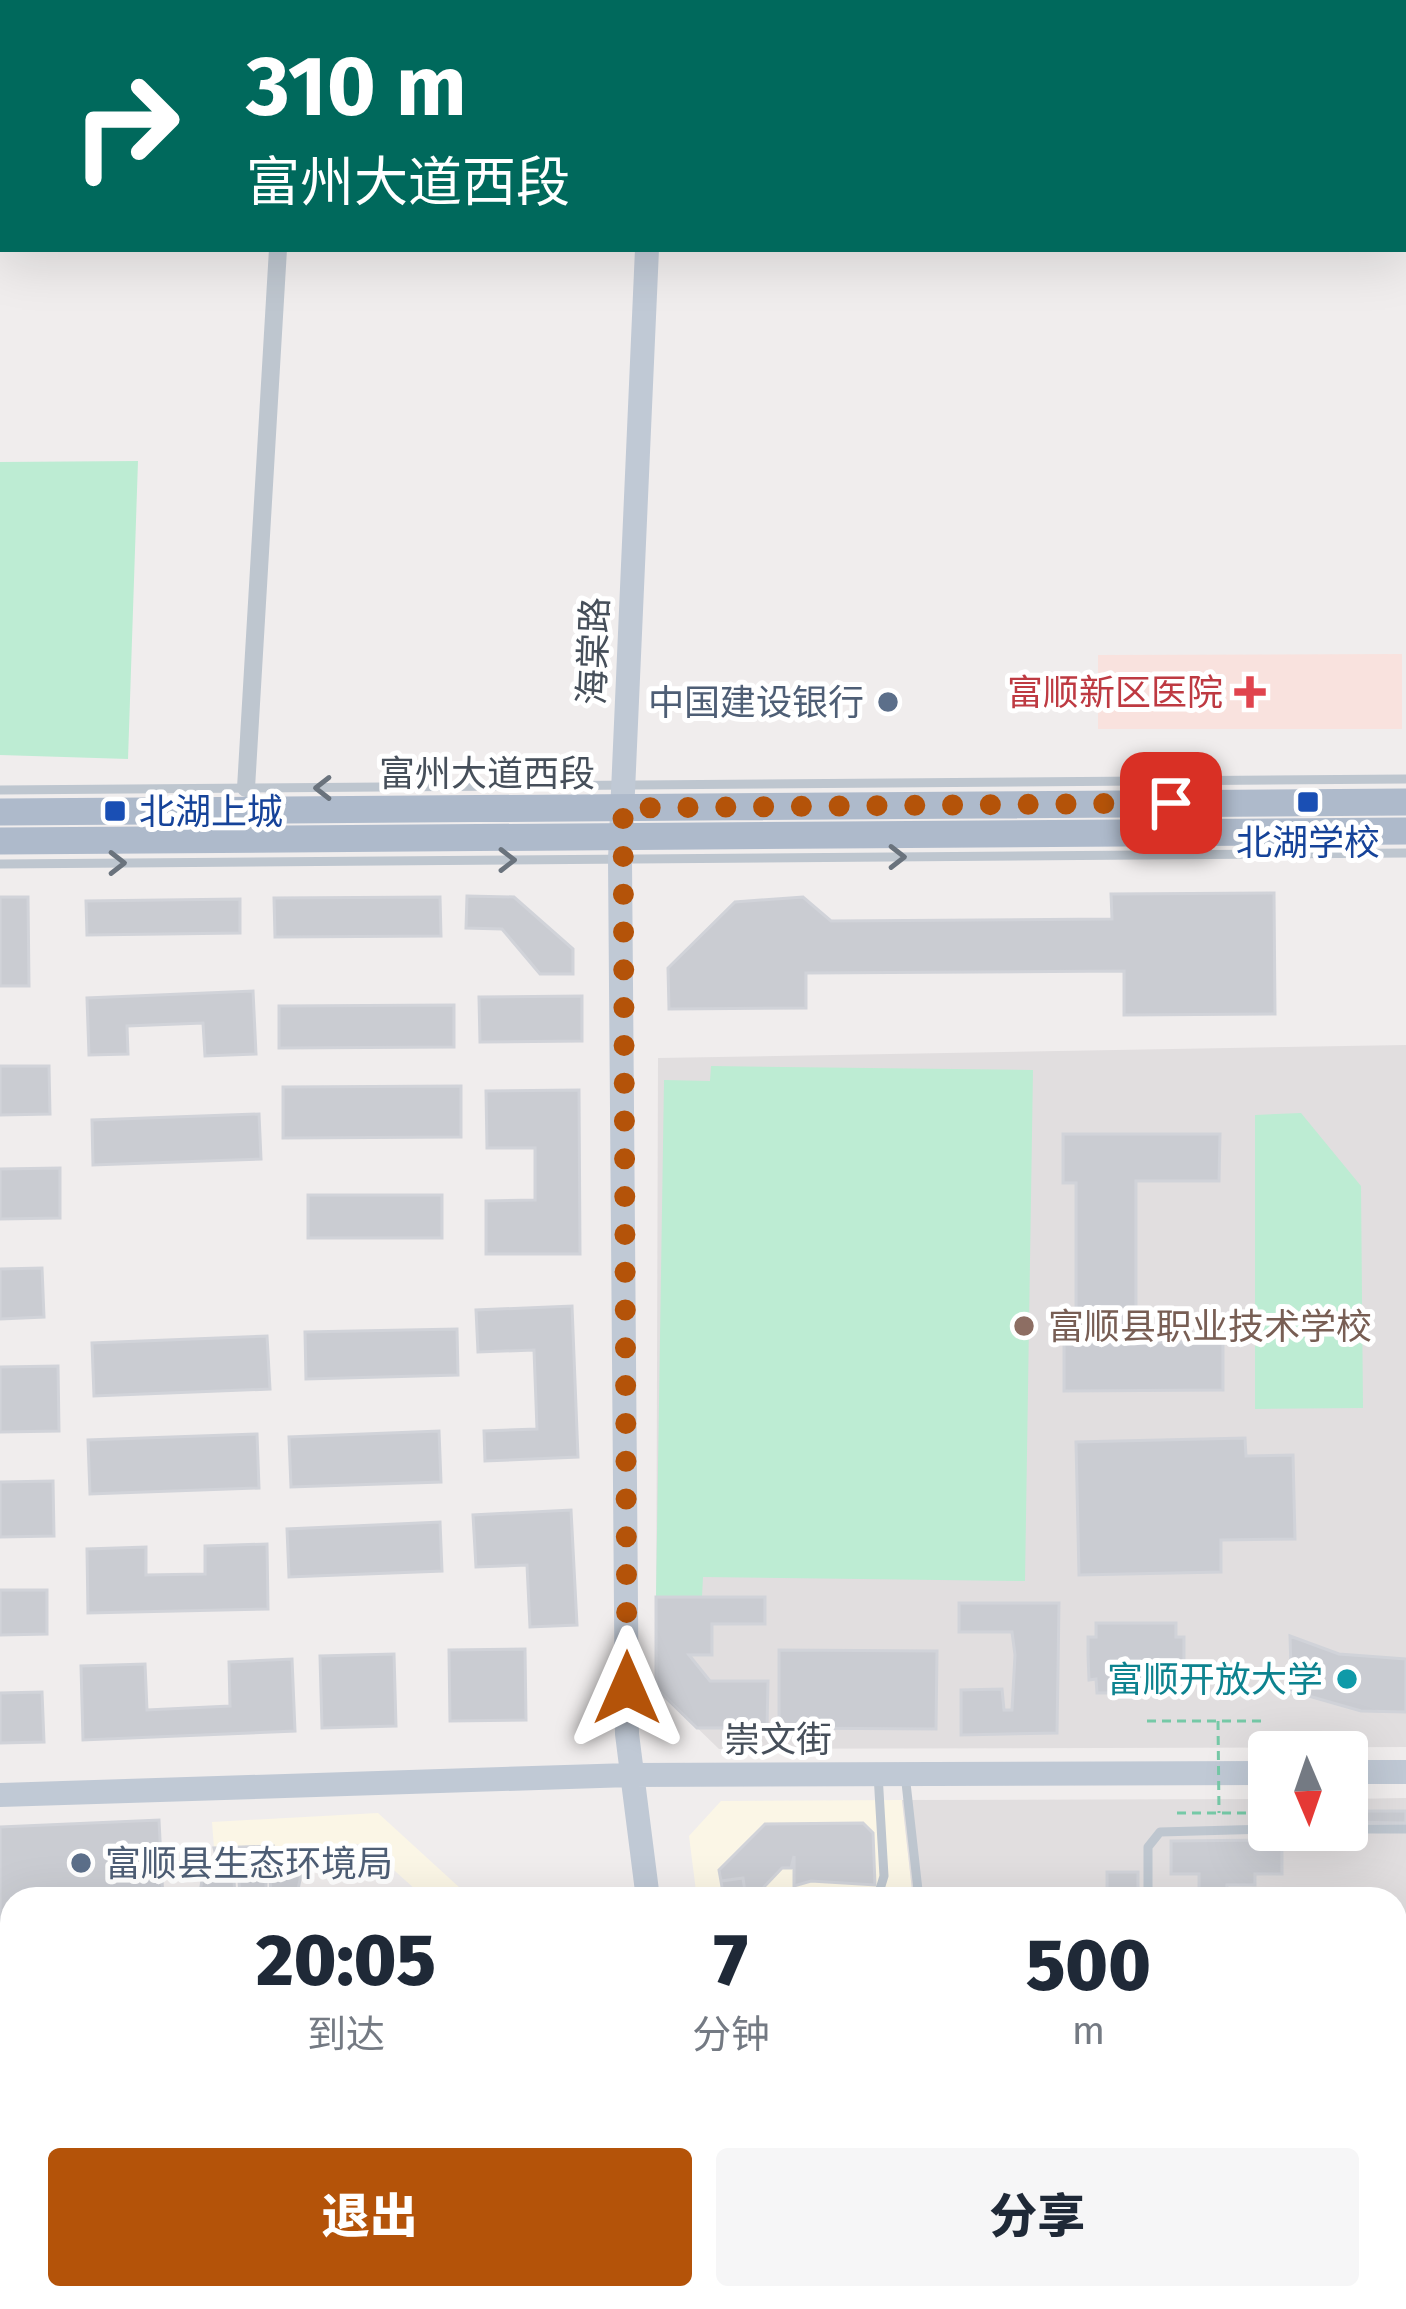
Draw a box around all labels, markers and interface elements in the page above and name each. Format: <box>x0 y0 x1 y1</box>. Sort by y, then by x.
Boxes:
text: 310 m <box>246 36 467 137</box>
icon: right <box>48 48 204 204</box>
text: 富州大道西段 <box>246 151 570 215</box>
street label: 海棠路 <box>570 596 618 706</box>
place label: 富顺新区医院 <box>1007 671 1223 715</box>
marker: 富顺新区医院 <box>1234 676 1266 708</box>
place label: 中国建设银行 <box>648 681 864 725</box>
marker: 中国建设银行 <box>875 689 901 715</box>
street label: 富州大道西段 <box>379 752 595 796</box>
pin <box>1120 752 1222 854</box>
icon: arrive <box>1138 770 1204 836</box>
one-way arrow <box>313 774 332 800</box>
marker: 北湖学校 <box>1295 789 1321 815</box>
place label: 北湖上城 <box>139 790 283 834</box>
marker: 北湖上城 <box>102 798 128 824</box>
place label: 北湖学校 <box>1236 821 1380 865</box>
one-way arrow <box>889 844 907 870</box>
one-way arrow <box>499 847 517 873</box>
one-way arrow <box>109 850 127 876</box>
place label: 富顺县职业技术学校 <box>1048 1305 1372 1349</box>
marker: 富顺县职业技术学校 <box>1011 1313 1037 1339</box>
position arrow <box>564 1625 690 1751</box>
place label: 富顺开放大学 <box>1107 1658 1323 1702</box>
marker: 富顺开放大学 <box>1334 1666 1360 1692</box>
street label: 崇文街 <box>724 1718 832 1762</box>
north arrow <box>1248 1731 1368 1851</box>
map controls <box>1248 1731 1368 1851</box>
place label: 富顺县生态环境局 <box>105 1842 393 1886</box>
marker: 富顺县生态环境局 <box>68 1850 94 1876</box>
text: 20:05 <box>256 1918 436 2004</box>
text: 7 <box>714 1918 748 2004</box>
text: 500 <box>1026 1923 1151 2009</box>
text: m <box>1072 2008 1105 2054</box>
text: 到达 <box>307 2012 385 2058</box>
text: 分钟 <box>692 2012 770 2058</box>
button: 退出 <box>48 2148 692 2286</box>
button: 分享 <box>716 2148 1359 2286</box>

